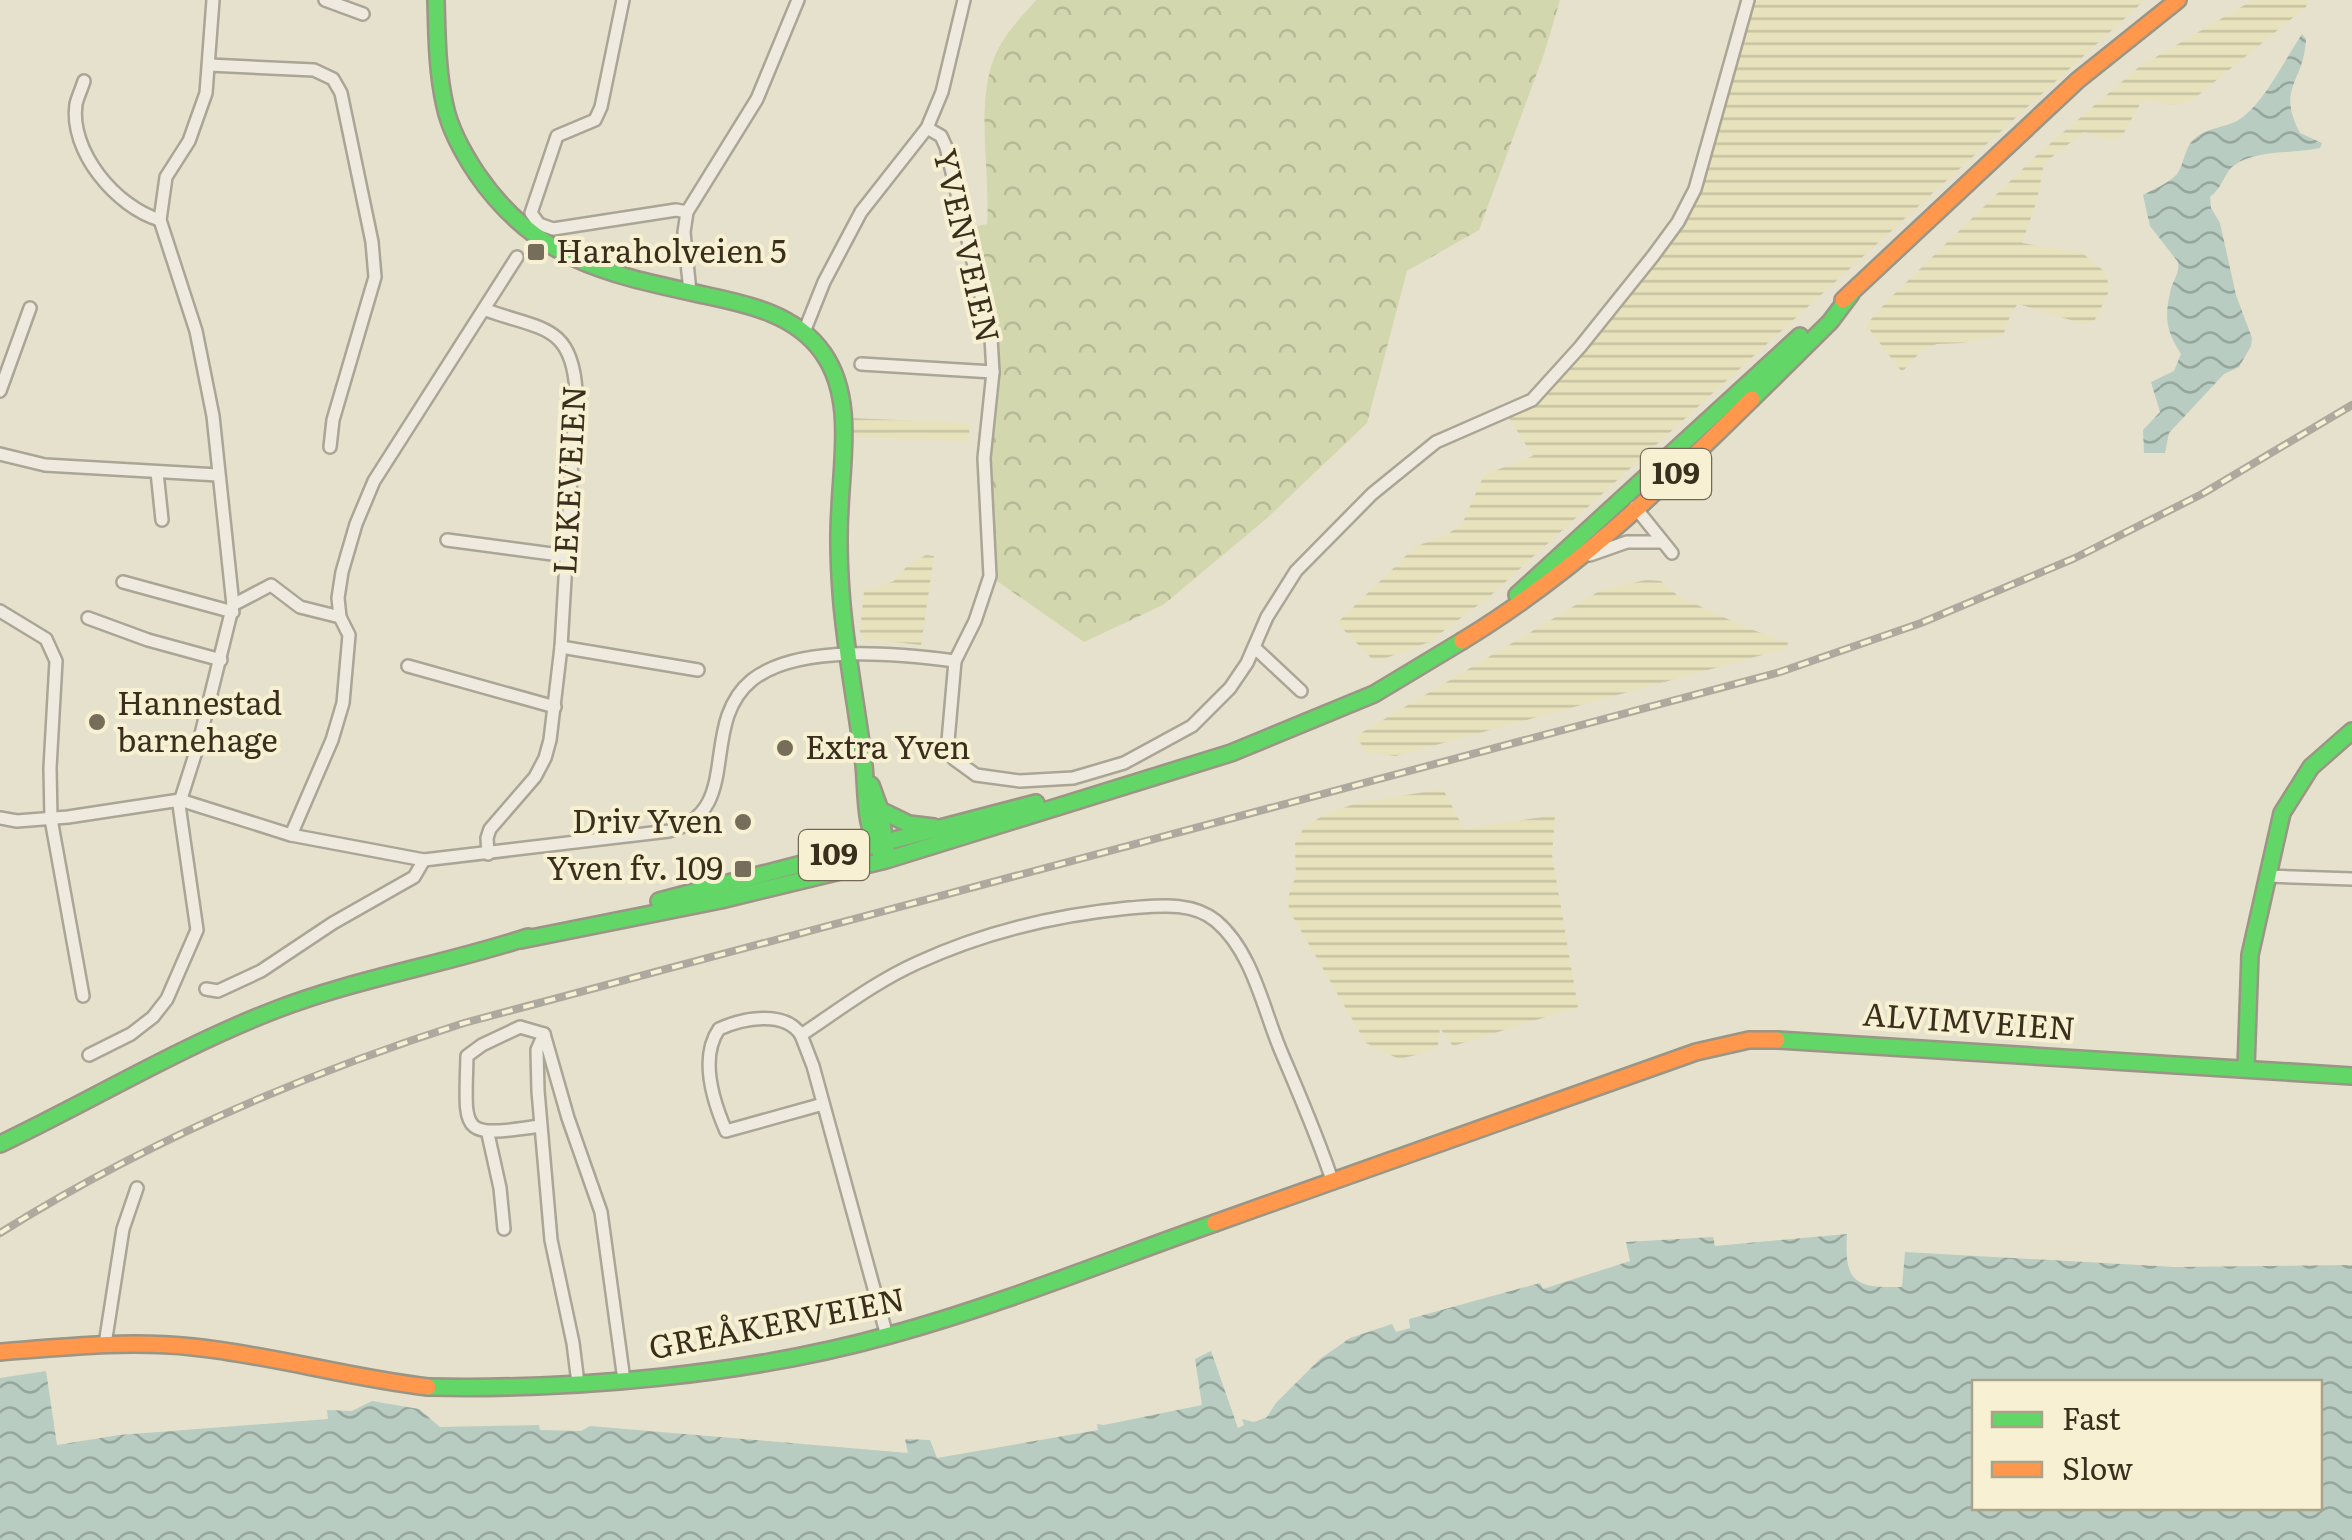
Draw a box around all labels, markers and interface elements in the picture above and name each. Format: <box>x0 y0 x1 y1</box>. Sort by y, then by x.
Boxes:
street label: YVENVEIEN <box>923 144 1015 347</box>
place label: Haraholveien 5 <box>556 225 787 273</box>
marker: Haraholveien 5 <box>525 241 547 263</box>
street label: LEKEVEIEN <box>538 384 596 576</box>
road number: 109 <box>1641 449 1711 499</box>
place label: Hannestad barnehage <box>117 677 282 762</box>
marker: Hannestad barnehage <box>86 711 108 733</box>
place label: Extra Yven <box>805 721 971 769</box>
marker: Extra Yven <box>774 737 796 759</box>
place label: Driv Yven <box>572 795 723 843</box>
marker: Driv Yven <box>732 811 754 833</box>
road number: 109 <box>799 830 869 880</box>
place label: Yven fv. 109 <box>547 842 723 890</box>
marker: Yven fv. 109 <box>732 858 754 880</box>
street label: ALVIMVEIEN <box>1861 988 2077 1050</box>
street label: GREÅKERVEIEN <box>644 1273 909 1369</box>
legend <box>1972 1380 2322 1510</box>
text: Fast <box>2062 1395 2121 1439</box>
text: Slow <box>2062 1445 2133 1489</box>

